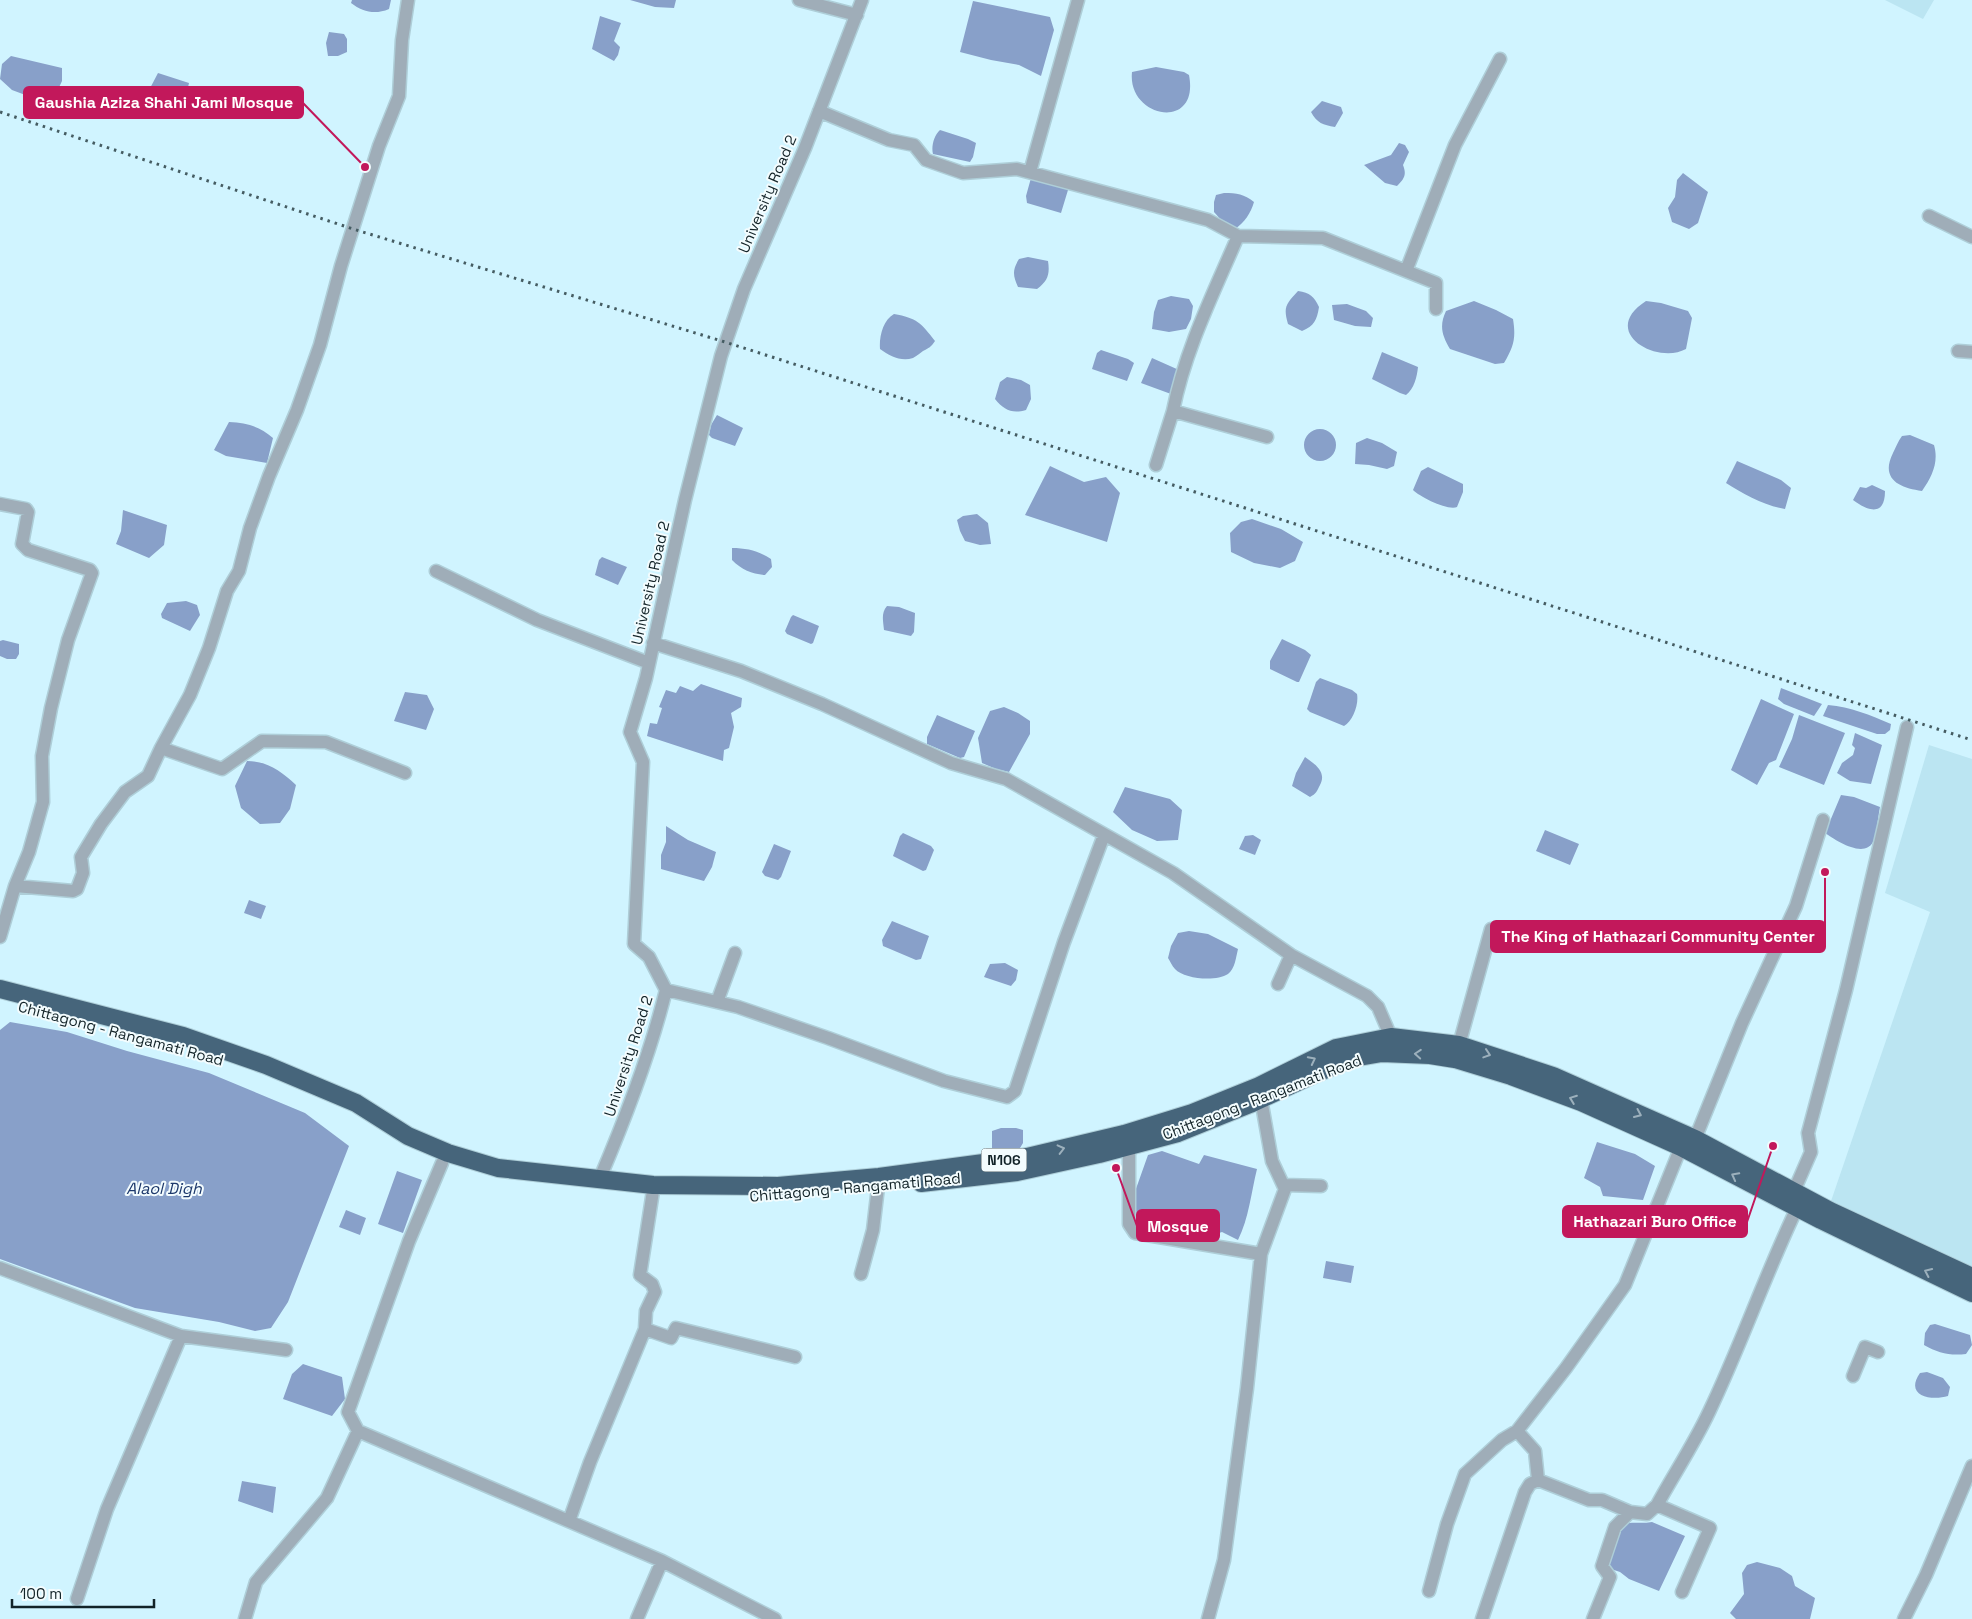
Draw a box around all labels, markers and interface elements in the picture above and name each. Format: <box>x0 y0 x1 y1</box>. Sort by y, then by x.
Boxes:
callout: Gaushia Aziza Shahi Jami Mosque <box>24 87 303 118</box>
text: Gaushia Aziza Shahi Jami Mosque <box>35 92 293 113</box>
street label: University Road 2 <box>734 132 800 256</box>
street label: University Road 2 <box>627 519 673 647</box>
callout: The King of Hathazari Community Center <box>1491 921 1825 952</box>
text: The King of Hathazari Community Center <box>1501 926 1815 947</box>
street label: University Road 2 <box>599 993 657 1119</box>
street label: Chittagong - Rangamati Road <box>16 996 226 1070</box>
one-way arrow <box>1482 1048 1490 1058</box>
one-way arrow <box>1413 1049 1421 1060</box>
street label: Chittagong - Rangamati Road <box>1160 1050 1364 1144</box>
one-way arrow <box>1307 1056 1316 1066</box>
one-way arrow <box>1569 1095 1578 1105</box>
one-way arrow <box>1633 1107 1642 1118</box>
one-way arrow <box>1057 1144 1066 1155</box>
road number: N106 <box>982 1148 1026 1172</box>
street label: Chittagong - Rangamati Road <box>749 1168 961 1206</box>
one-way arrow <box>1732 1172 1741 1182</box>
water label: Alaol Digh <box>126 1178 203 1199</box>
callout: Hathazari Buro Office <box>1563 1206 1747 1237</box>
callout: Mosque <box>1137 1210 1219 1241</box>
text: Hathazari Buro Office <box>1573 1211 1737 1232</box>
text: Mosque <box>1147 1216 1209 1237</box>
one-way arrow <box>1924 1268 1933 1278</box>
scale bar <box>12 1576 155 1608</box>
text: 100 m <box>20 1584 62 1603</box>

